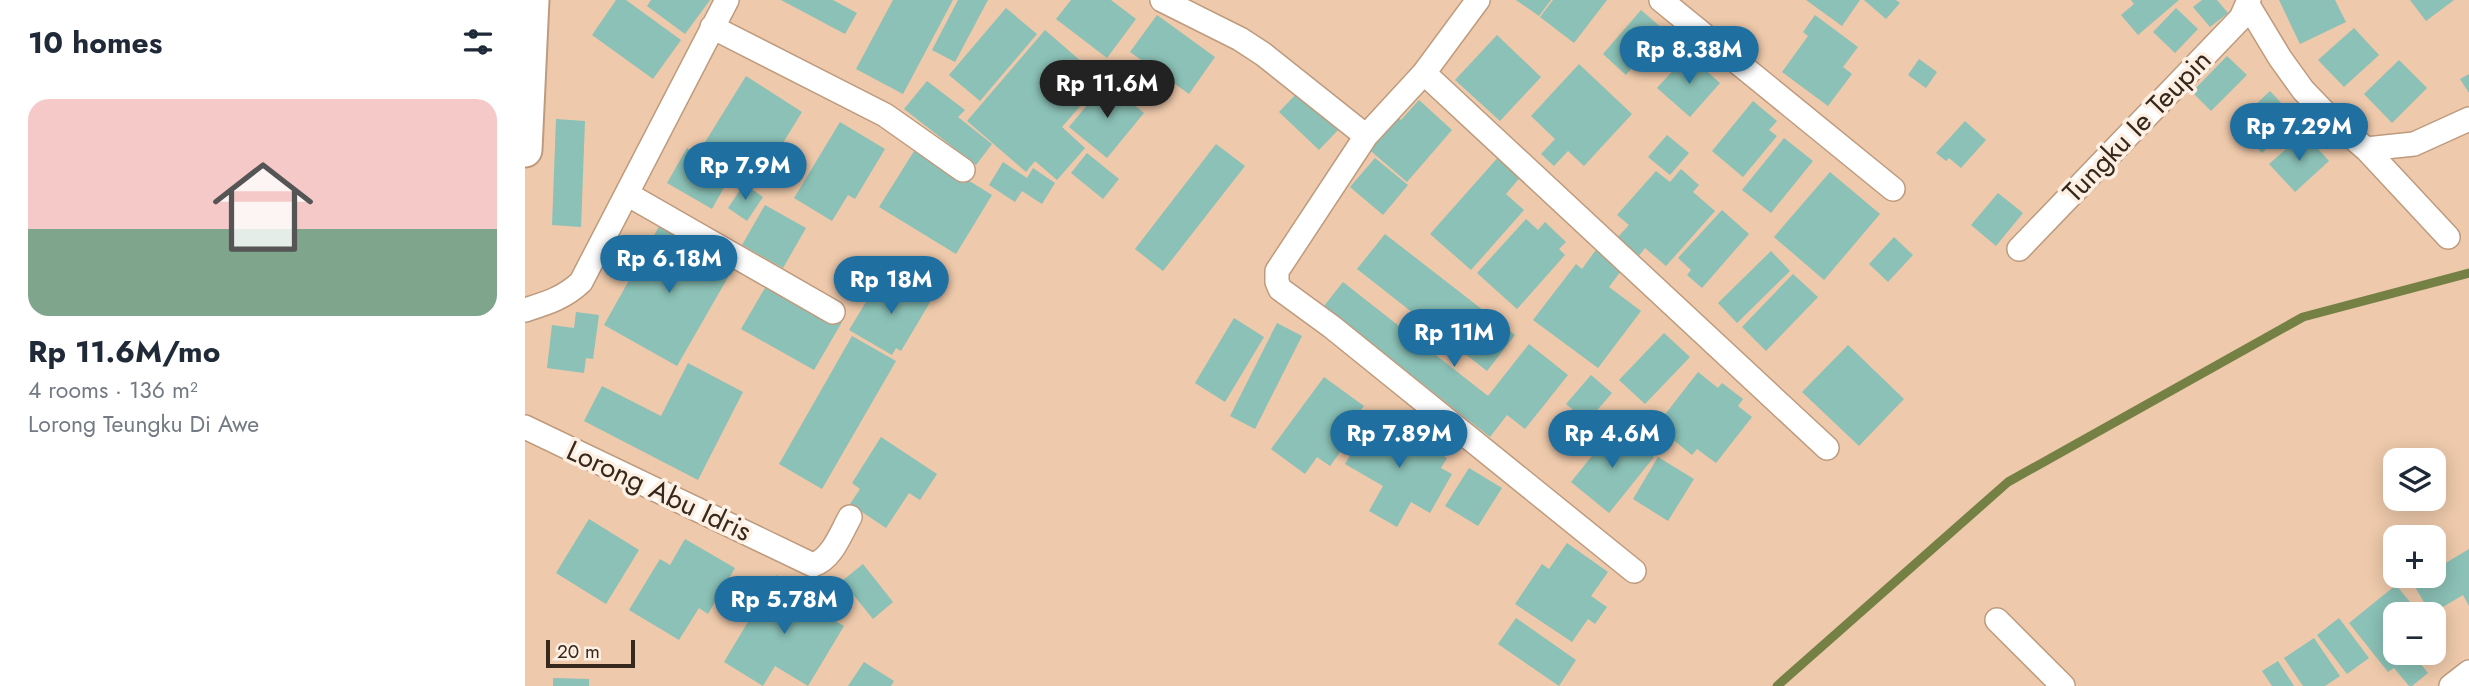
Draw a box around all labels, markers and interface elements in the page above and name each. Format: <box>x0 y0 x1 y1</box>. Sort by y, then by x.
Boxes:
text: 10 homes <box>28 21 162 64</box>
icon: filters <box>459 23 497 61</box>
pin: Rp 8.38M <box>1617 27 1761 86</box>
text: Rp 8.38M <box>1636 32 1742 66</box>
street label: Tungku Ie Teupin <box>2053 40 2221 212</box>
pin: Rp 11.6M <box>1035 60 1179 120</box>
text: Rp 11.6M <box>1056 66 1158 100</box>
pin: Rp 7.29M <box>2227 104 2371 163</box>
text: Rp 7.29M <box>2246 109 2352 143</box>
pin: Rp 7.9M <box>680 142 810 202</box>
icon: home <box>200 144 326 270</box>
text: Rp 7.9M <box>700 148 790 182</box>
pin: Rp 6.18M <box>597 236 741 295</box>
text: Rp 6.18M <box>616 241 722 275</box>
pin: Rp 18M <box>834 256 948 316</box>
text: Rp 18M <box>850 262 932 296</box>
pin: Rp 11M <box>1397 310 1511 369</box>
text: Rp 11M <box>1414 315 1494 349</box>
text: Rp 11.6M/mo <box>28 330 220 373</box>
text: 4 rooms · 136 m² <box>28 373 198 407</box>
text: Lorong Teungku Di Awe <box>28 407 259 441</box>
pin: Rp 7.89M <box>1327 410 1471 470</box>
pin: Rp 4.6M <box>1547 410 1677 470</box>
text: Rp 7.89M <box>1346 416 1452 450</box>
text: Rp 4.6M <box>1564 416 1660 450</box>
street label: Lorong Abu Idris <box>560 430 758 552</box>
map controls <box>2383 448 2446 665</box>
button: layers <box>2383 448 2446 511</box>
button: + <box>2383 525 2446 588</box>
pin: Rp 5.78M <box>712 576 856 636</box>
text: Rp 5.78M <box>731 582 838 616</box>
button: − <box>2383 602 2446 665</box>
scale bar <box>546 637 635 669</box>
text: 20 m <box>557 638 600 665</box>

